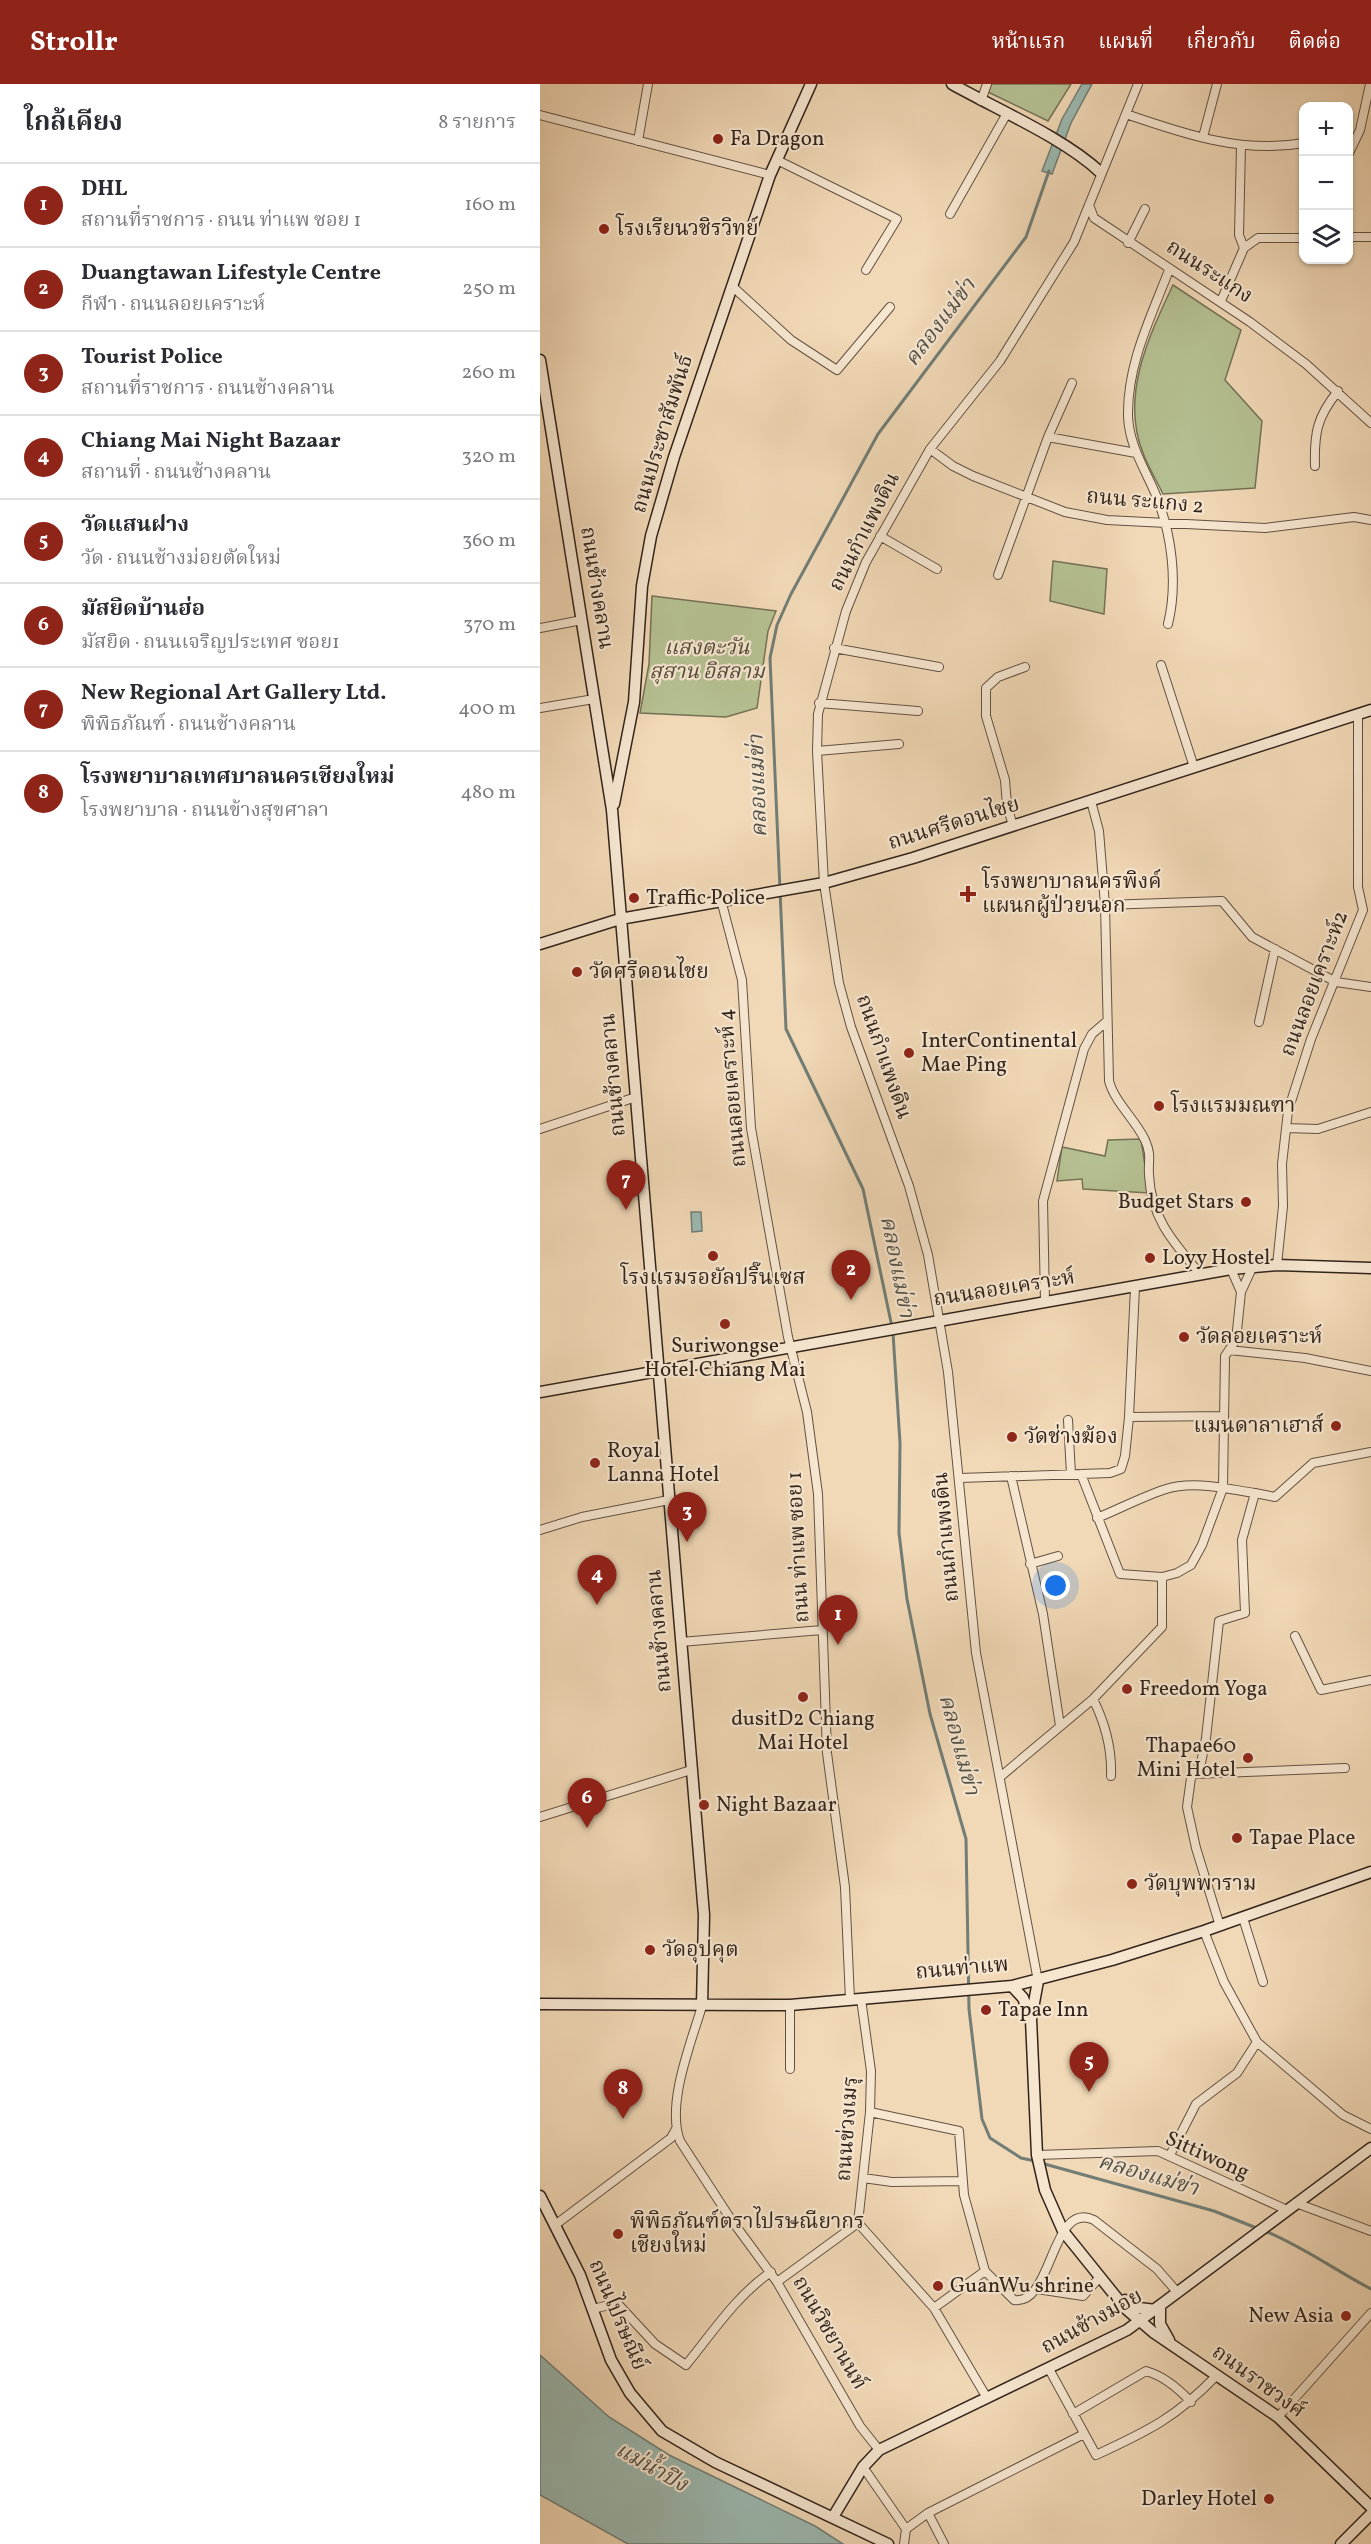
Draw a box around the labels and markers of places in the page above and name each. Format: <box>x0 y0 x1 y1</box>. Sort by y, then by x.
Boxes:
place label: Fa Dragon <box>730 125 824 154</box>
marker: Fa Dragon <box>711 132 725 146</box>
place label: โรงเรียนวชิรวิทย์ <box>615 213 759 244</box>
marker: โรงเรียนวชิรวิทย์ <box>597 222 611 236</box>
place label: โรงพยาบาลนครพิงค์ แผนกผู้ป่วยนอก <box>981 866 1161 921</box>
place label: Traffic Police <box>646 884 765 913</box>
marker: โรงพยาบาลนครพิงค์ แผนกผู้ป่วยนอก <box>959 885 977 903</box>
marker: Traffic Police <box>627 891 641 905</box>
place label: วัดศรีดอนไชย <box>589 956 709 987</box>
marker: วัดศรีดอนไชย <box>570 965 584 979</box>
place label: InterContinental Mae Ping <box>921 1027 1077 1080</box>
marker: InterContinental Mae Ping <box>902 1046 916 1060</box>
place label: โรงแรมมณฑา <box>1170 1090 1295 1121</box>
marker: โรงแรมมณฑา <box>1152 1099 1166 1113</box>
pin: 7 <box>606 1160 646 1210</box>
place label: Budget Stars <box>1118 1188 1234 1217</box>
marker: Budget Stars <box>1239 1195 1253 1209</box>
place label: Loyy Hostel <box>1162 1244 1270 1273</box>
marker: โรงแรมรอยัลปริ๊นเซส <box>706 1249 720 1263</box>
pin: 2 <box>832 1250 870 1300</box>
marker: Loyy Hostel <box>1143 1251 1157 1265</box>
place label: โรงแรมรอยัลปริ๊นเซส <box>620 1261 806 1293</box>
marker: Suriwongse Hotel Chiang Mai <box>718 1317 732 1331</box>
place label: วัดลอยเคราะห์ <box>1196 1323 1322 1352</box>
marker: วัดลอยเคราะห์ <box>1177 1330 1191 1344</box>
place label: Suriwongse Hotel Chiang Mai <box>644 1332 806 1385</box>
place label: แมนดาลาเฮาส์ <box>1193 1412 1324 1441</box>
marker: แมนดาลาเฮาส์ <box>1329 1419 1343 1433</box>
place label: วัดช่างฆ้อง <box>1024 1423 1118 1452</box>
marker: วัดช่างฆ้อง <box>1005 1430 1019 1444</box>
place label: Royal Lanna Hotel <box>607 1437 719 1490</box>
marker: Royal Lanna Hotel <box>588 1456 602 1470</box>
pin: 3 <box>668 1492 706 1542</box>
pin: 4 <box>578 1556 616 1605</box>
pin: 1 <box>818 1596 858 1645</box>
place label: Freedom Yoga <box>1139 1675 1268 1704</box>
marker: Freedom Yoga <box>1120 1682 1134 1696</box>
marker: dusitD2 Chiang Mai Hotel <box>796 1690 810 1704</box>
place label: dusitD2 Chiang Mai Hotel <box>731 1705 875 1758</box>
place label: Thapae60 Mini Hotel <box>1137 1732 1236 1785</box>
marker: Thapae60 Mini Hotel <box>1241 1751 1255 1765</box>
pin: 6 <box>568 1778 606 1828</box>
place label: Night Bazaar <box>716 1791 837 1820</box>
marker: Night Bazaar <box>697 1798 711 1812</box>
place label: Tapae Place <box>1249 1824 1355 1853</box>
marker: Tapae Place <box>1230 1831 1244 1845</box>
place label: วัดบุพพาราม <box>1144 1870 1257 1899</box>
marker: วัดบุพพาราม <box>1125 1877 1139 1891</box>
place label: วัดอุปคุต <box>662 1936 739 1965</box>
marker: วัดอุปคุต <box>643 1943 657 1957</box>
place label: Tapae Inn <box>998 1996 1089 2025</box>
marker: Tapae Inn <box>979 2003 993 2017</box>
pin: 5 <box>1070 2042 1108 2092</box>
pin: 8 <box>604 2070 643 2119</box>
place label: พิพิธภัณฑ์ตราไปรษณียากร เชียงใหม่ <box>630 2206 865 2261</box>
marker: พิพิธภัณฑ์ตราไปรษณียากร เชียงใหม่ <box>611 2227 625 2241</box>
place label: GuanWu shrine <box>950 2272 1094 2301</box>
marker: GuanWu shrine <box>931 2279 945 2293</box>
place label: New Asia <box>1248 2302 1334 2331</box>
marker: New Asia <box>1339 2309 1353 2323</box>
place label: Darley Hotel <box>1141 2485 1257 2514</box>
marker: Darley Hotel <box>1262 2492 1276 2506</box>

